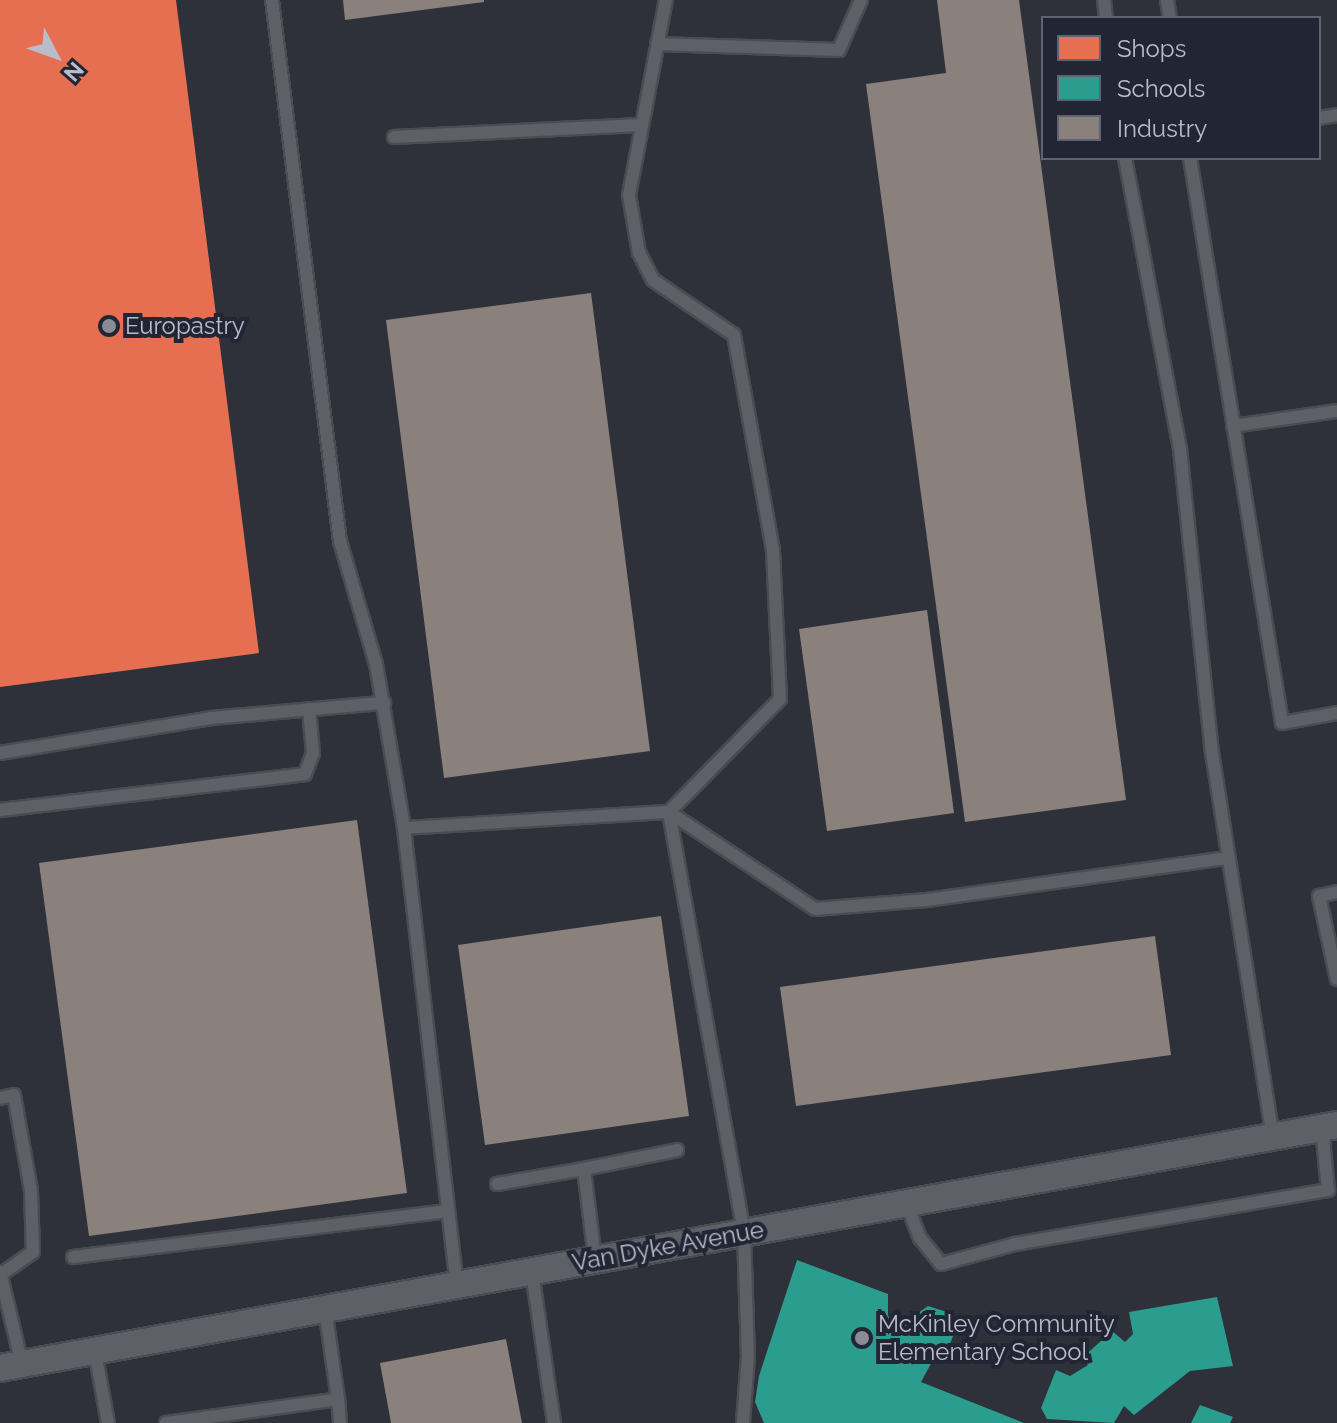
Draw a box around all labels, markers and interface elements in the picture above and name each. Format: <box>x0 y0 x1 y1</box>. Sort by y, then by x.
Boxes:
north arrow <box>16 16 96 96</box>
legend <box>1041 16 1321 160</box>
text: Shops <box>1117 34 1186 63</box>
text: N <box>59 57 89 87</box>
text: Schools <box>1117 74 1205 103</box>
text: Industry <box>1117 114 1207 143</box>
place label: Europastry <box>125 312 245 340</box>
marker: Europastry <box>100 317 118 335</box>
street label: Van Dyke Avenue <box>570 1215 766 1277</box>
place label: McKinley Community Elementary School <box>878 1310 1115 1366</box>
marker: McKinley Community Elementary School <box>853 1329 871 1347</box>

